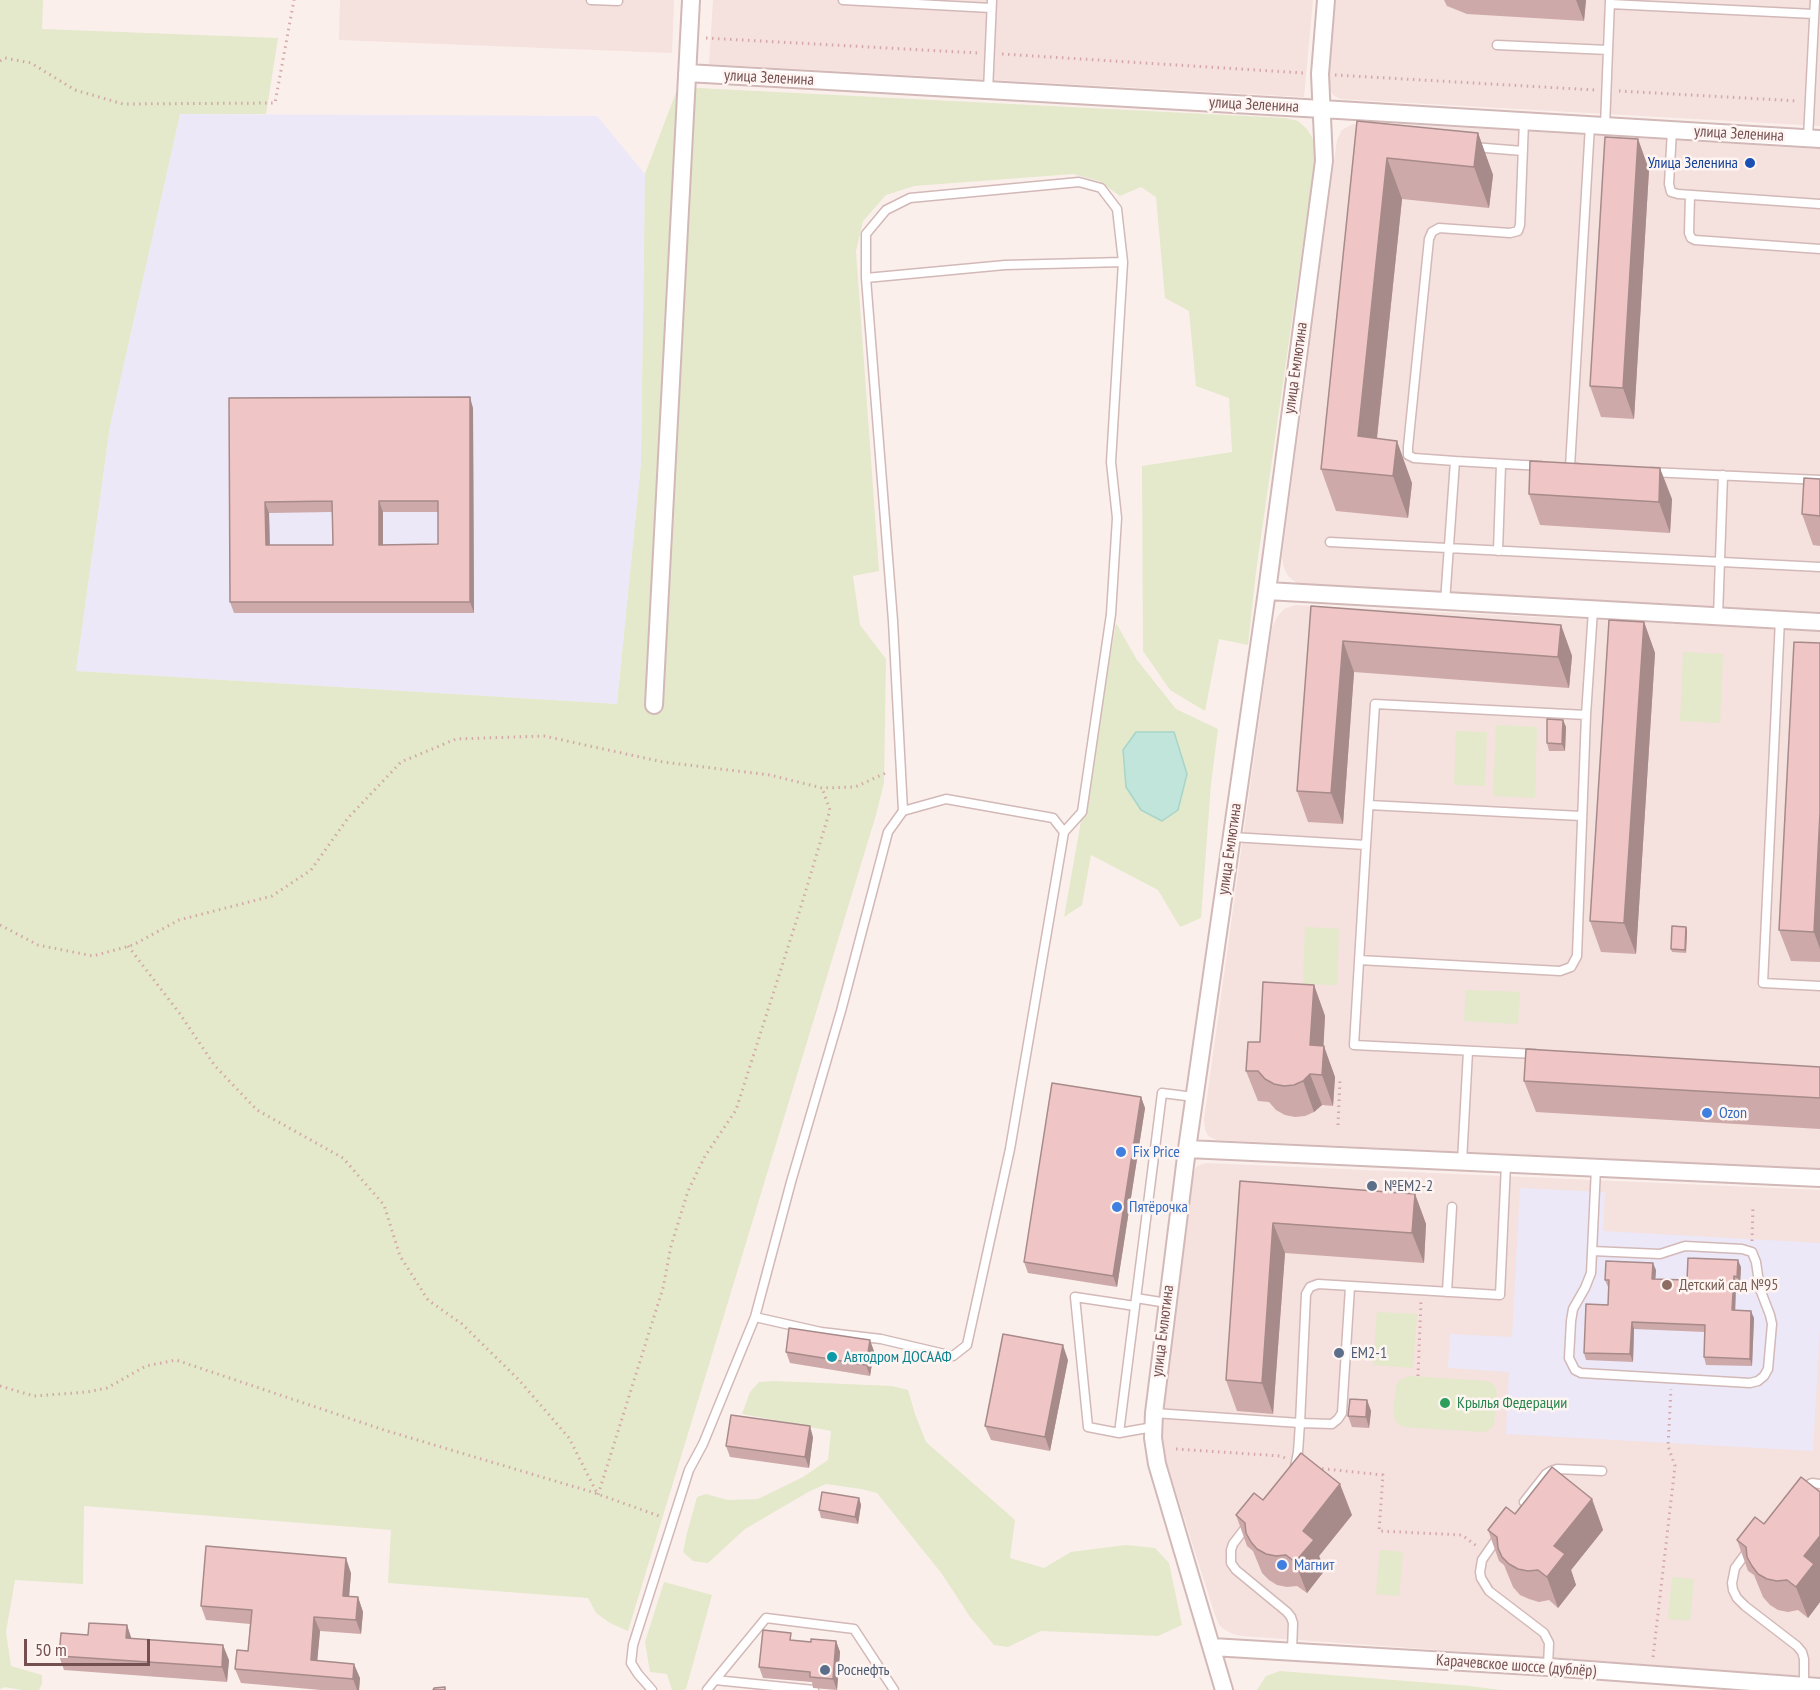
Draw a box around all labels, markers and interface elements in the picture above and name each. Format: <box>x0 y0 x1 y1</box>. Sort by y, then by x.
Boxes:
street label: улица Зеленина <box>724 66 814 90</box>
street label: улица Зеленина <box>1209 93 1299 117</box>
street label: улица Зеленина <box>1694 122 1784 146</box>
place label: Улица Зеленина <box>1648 153 1738 173</box>
marker: Улица Зеленина <box>1743 156 1757 170</box>
street label: улица Емлютина <box>1280 321 1312 415</box>
street label: улица Емлютина <box>1214 802 1246 896</box>
place label: Ozon <box>1719 1103 1747 1123</box>
marker: Ozon <box>1700 1106 1714 1120</box>
place label: Fix Price <box>1133 1142 1180 1162</box>
marker: Fix Price <box>1114 1145 1128 1159</box>
place label: №ЕМ2-2 <box>1384 1176 1433 1196</box>
marker: №ЕМ2-2 <box>1365 1179 1379 1193</box>
place label: Пятёрочка <box>1129 1197 1188 1217</box>
marker: Пятёрочка <box>1110 1200 1124 1214</box>
place label: Детский сад №95 <box>1679 1275 1778 1295</box>
marker: Детский сад №95 <box>1660 1278 1674 1292</box>
street label: улица Емлютина <box>1148 1284 1178 1378</box>
place label: ЕМ2-1 <box>1351 1343 1387 1363</box>
marker: ЕМ2-1 <box>1332 1346 1346 1360</box>
place label: Автодром ДОСААФ <box>844 1347 952 1367</box>
marker: Автодром ДОСААФ <box>825 1350 839 1364</box>
place label: Крылья Федерации <box>1457 1393 1567 1413</box>
marker: Крылья Федерации <box>1438 1396 1452 1410</box>
place label: Магнит <box>1294 1555 1334 1575</box>
marker: Магнит <box>1275 1558 1289 1572</box>
scale bar <box>27 1627 153 1665</box>
text: 50 m <box>35 1638 67 1661</box>
street label: Карачевское шоссе (дублёр) <box>1435 1651 1597 1681</box>
place label: Роснефть <box>837 1660 890 1680</box>
marker: Роснефть <box>818 1663 832 1677</box>

